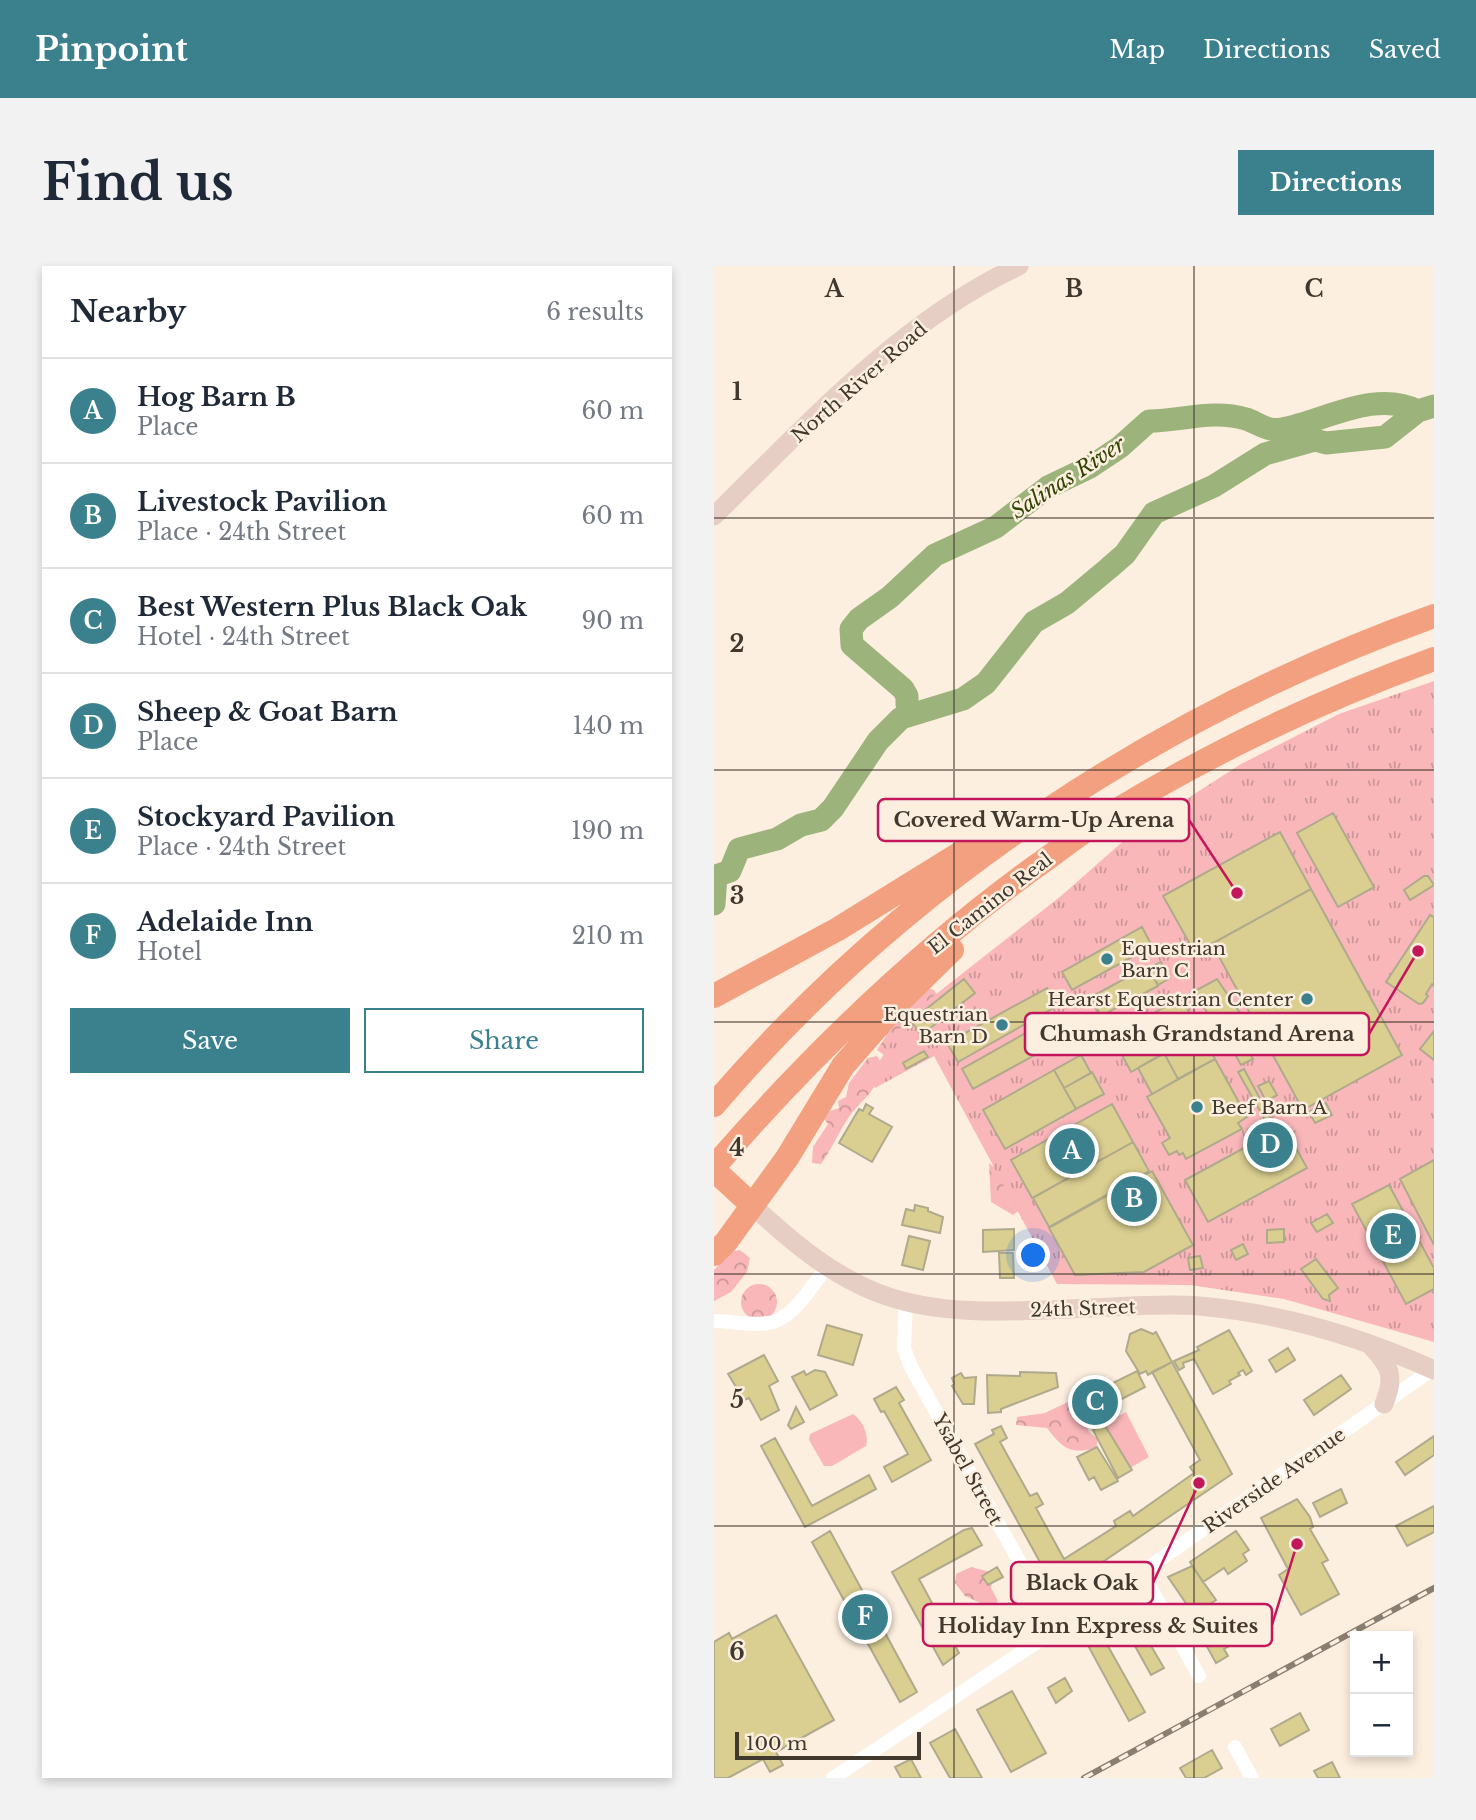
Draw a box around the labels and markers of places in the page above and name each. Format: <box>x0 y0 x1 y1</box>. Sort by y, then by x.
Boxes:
callout: Covered Warm-Up Arena <box>878 799 1189 841</box>
place label: Equestrian Barn C <box>1121 937 1226 982</box>
marker: Equestrian Barn C <box>1099 951 1115 967</box>
place label: Hearst Equestrian Center <box>1048 988 1293 1011</box>
marker: Hearst Equestrian Center <box>1299 991 1315 1007</box>
place label: Equestrian Barn D <box>883 1003 988 1048</box>
callout: Chumash Grandstand Arena <box>1025 1013 1369 1055</box>
marker: Equestrian Barn D <box>994 1017 1010 1033</box>
place label: Beef Barn A <box>1211 1096 1328 1119</box>
marker: Beef Barn A <box>1189 1099 1205 1115</box>
pin: D <box>1247 1119 1293 1171</box>
pin: A <box>1049 1125 1095 1177</box>
pin: B <box>1111 1173 1157 1225</box>
pin: E <box>1370 1210 1416 1262</box>
pin: C <box>1072 1376 1118 1428</box>
callout: Black Oak <box>1011 1562 1153 1604</box>
pin: F <box>842 1591 888 1643</box>
callout: Holiday Inn Express & Suites <box>923 1604 1272 1646</box>

